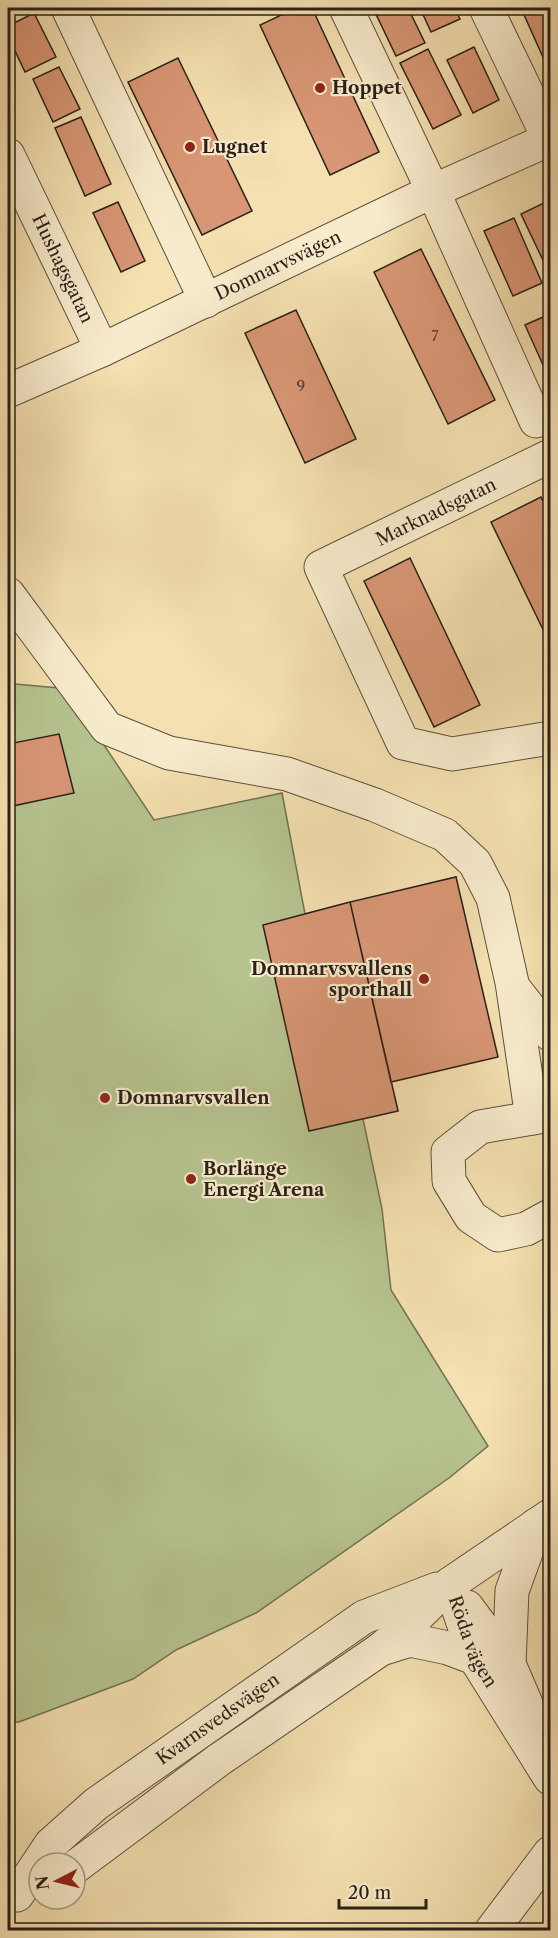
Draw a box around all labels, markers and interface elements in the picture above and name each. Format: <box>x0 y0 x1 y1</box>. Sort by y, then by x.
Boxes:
place label: Hoppet <box>332 77 402 99</box>
marker: Hoppet <box>313 81 327 95</box>
place label: Lugnet <box>202 136 268 158</box>
marker: Lugnet <box>183 140 197 154</box>
street label: Hushagsgatan <box>27 210 98 327</box>
street label: Domnarvsvägen <box>211 226 345 305</box>
house number: 7 <box>431 326 439 345</box>
house number: 9 <box>297 376 305 395</box>
street label: Marknadsgatan <box>372 473 500 551</box>
place label: Domnarvsvallens sporthall <box>251 958 412 1001</box>
marker: Domnarvsvallens sporthall <box>417 972 431 986</box>
place label: Domnarvsvallen <box>117 1087 270 1109</box>
marker: Domnarvsvallen <box>98 1091 112 1105</box>
place label: Borlänge Energi Arena <box>203 1158 325 1201</box>
marker: Borlänge Energi Arena <box>184 1172 198 1186</box>
street label: Röda vägen <box>444 1593 502 1692</box>
street label: Kvarnsvedsvägen <box>152 1668 284 1770</box>
north arrow <box>27 1851 87 1911</box>
scale bar <box>339 1872 426 1910</box>
text: N <box>31 1875 53 1891</box>
text: 20 m <box>348 1882 392 1904</box>

